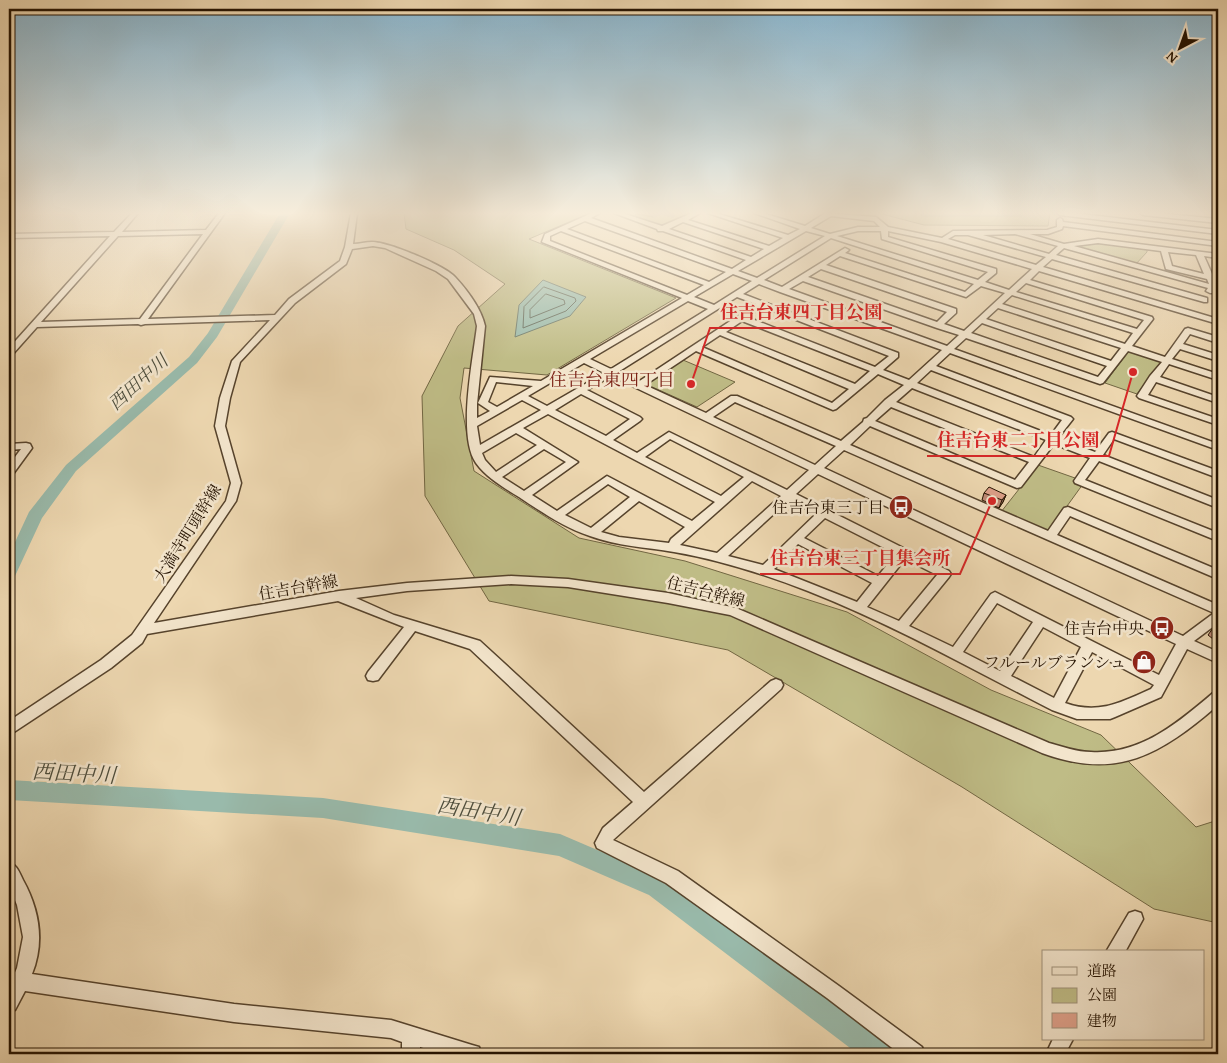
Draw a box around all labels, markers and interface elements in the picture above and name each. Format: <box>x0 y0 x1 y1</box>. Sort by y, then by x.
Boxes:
north arrow <box>1154 22 1204 72</box>
text: N <box>1161 47 1182 68</box>
callout: 住吉台東四丁目公園 <box>710 295 892 328</box>
text: 住吉台東四丁目公園 <box>720 298 882 325</box>
water label: 西田中川 <box>102 347 175 416</box>
district label: 住吉台東四丁目 <box>549 366 675 393</box>
callout: 住吉台東二丁目公園 <box>927 423 1109 456</box>
text: 住吉台東二丁目公園 <box>937 426 1099 453</box>
street label: 大満寺町頭幹線 <box>147 479 227 587</box>
bus stop icon: 住吉台東三丁目 <box>888 494 914 520</box>
place label: 住吉台東三丁目 <box>772 495 884 519</box>
callout: 住吉台東三丁目集会所 <box>760 541 960 574</box>
text: 住吉台東三丁目集会所 <box>770 544 950 571</box>
street label: 住吉台幹線 <box>257 568 339 606</box>
street label: 住吉台幹線 <box>664 570 748 612</box>
bus stop icon: 住吉台中央 <box>1149 615 1175 641</box>
place label: 住吉台中央 <box>1064 616 1144 640</box>
shop icon: フルールブランシュ <box>1131 649 1157 675</box>
place label: フルールブランシュ <box>984 650 1126 674</box>
water label: 西田中川 <box>31 755 119 791</box>
water label: 西田中川 <box>435 789 525 833</box>
legend <box>1042 950 1204 1040</box>
text: 道路 <box>1087 960 1117 981</box>
text: 公園 <box>1087 984 1117 1005</box>
text: 建物 <box>1087 1010 1117 1031</box>

